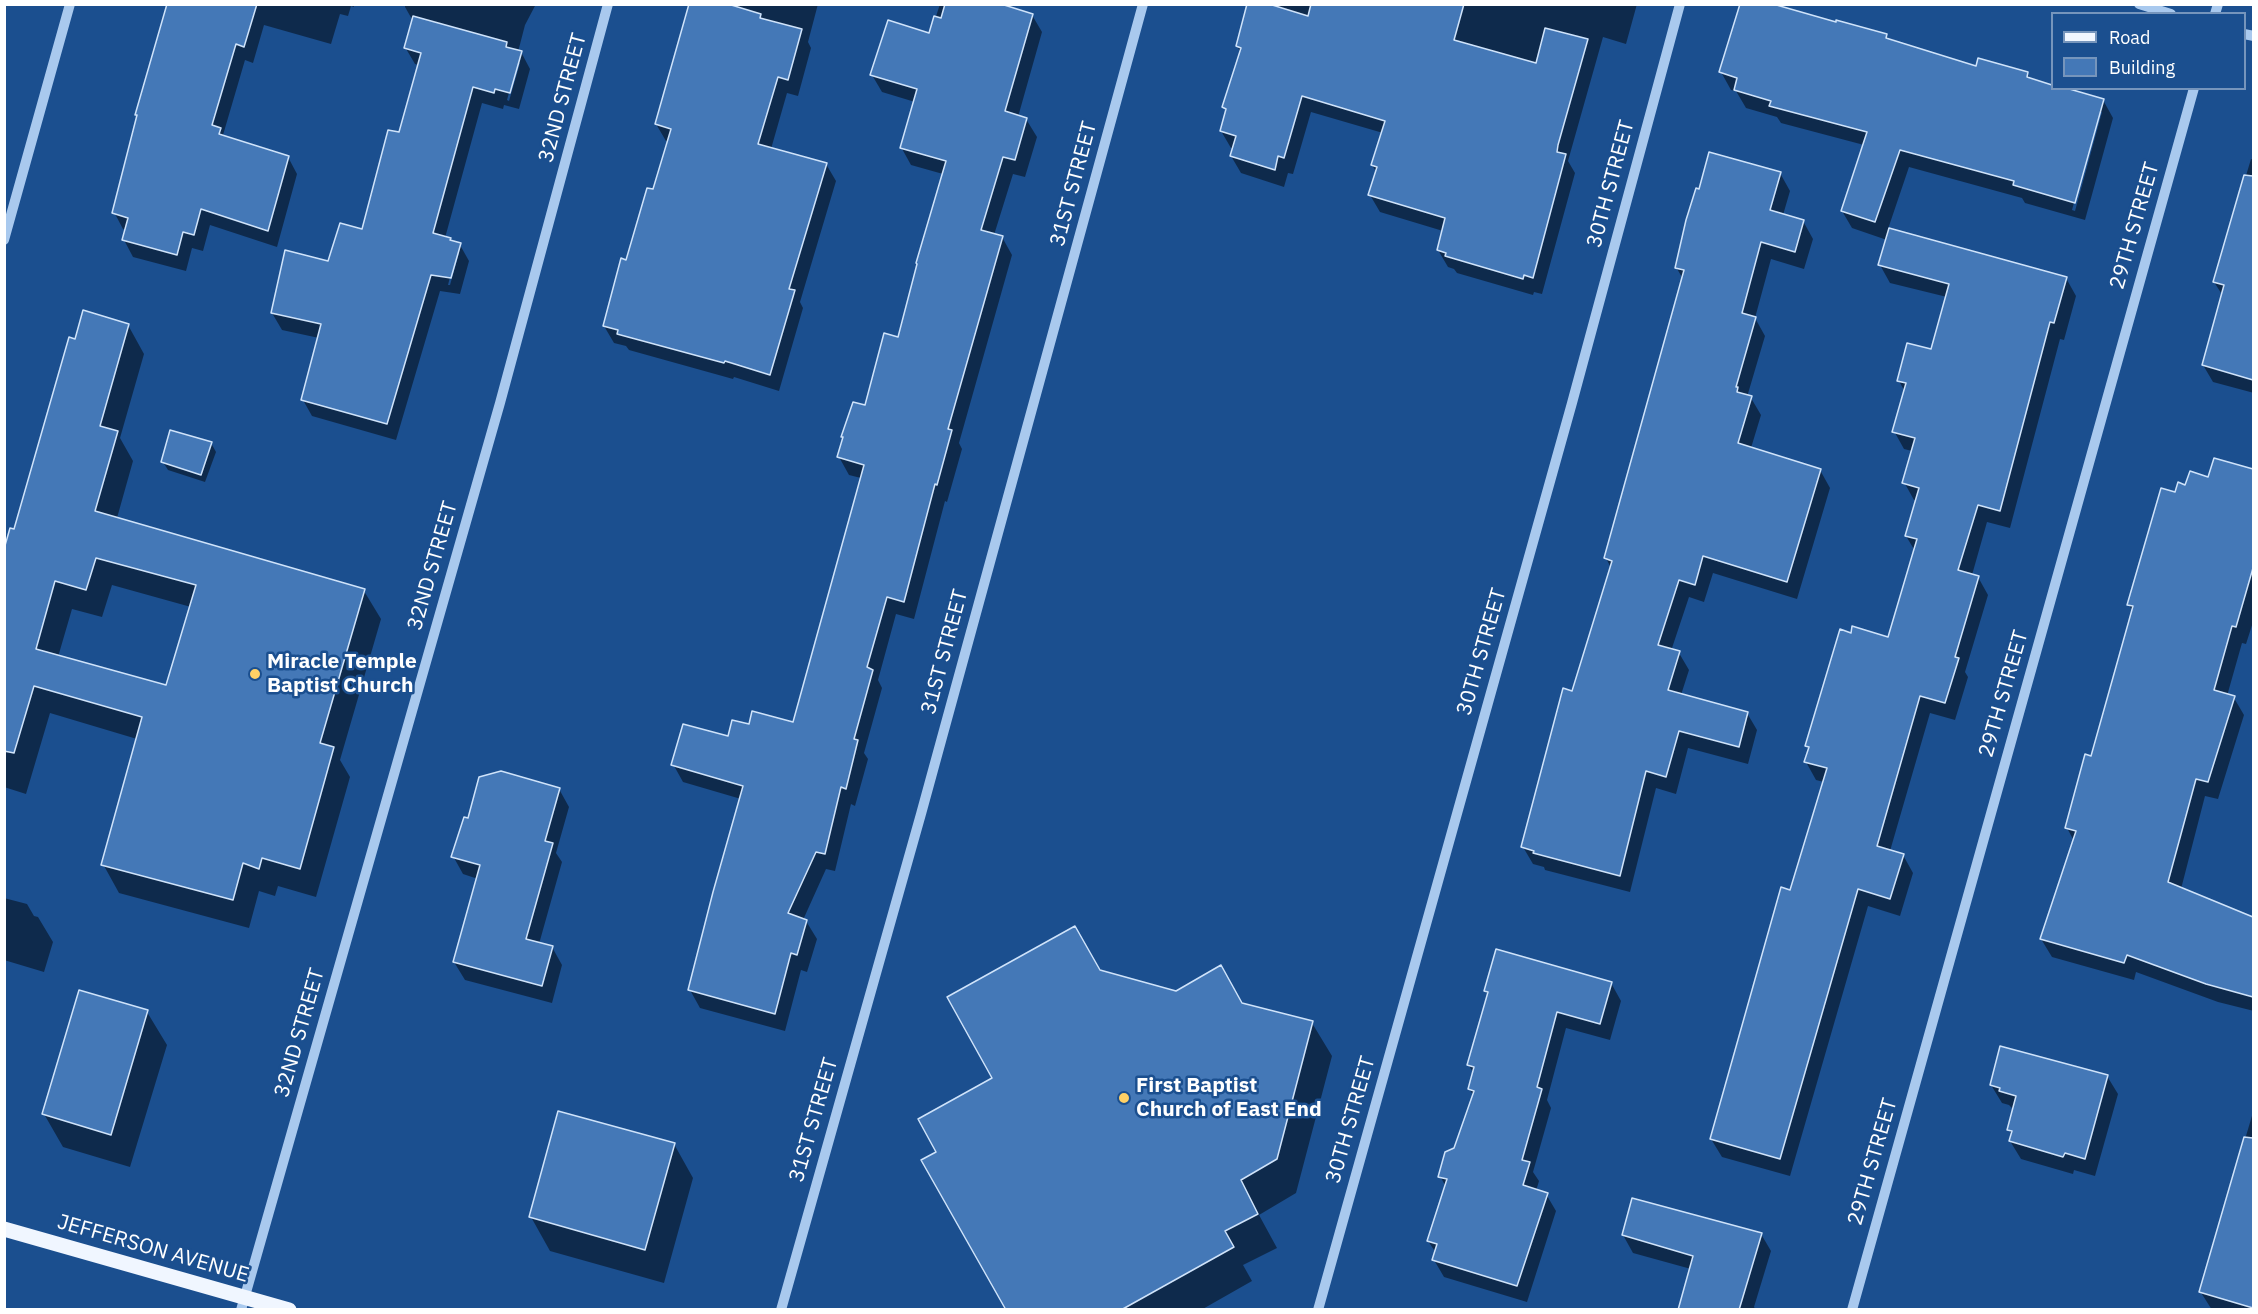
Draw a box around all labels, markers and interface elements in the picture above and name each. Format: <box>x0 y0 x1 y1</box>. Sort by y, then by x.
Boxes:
legend <box>2051 12 2246 90</box>
text: Road <box>2109 26 2150 49</box>
street label: 32ND STREET <box>534 31 592 165</box>
text: Building <box>2109 56 2175 79</box>
street label: 30TH STREET <box>1582 118 1640 250</box>
street label: 31ST STREET <box>1045 119 1103 249</box>
street label: 29TH STREET <box>2105 160 2165 292</box>
street label: 32ND STREET <box>403 499 463 633</box>
street label: 30TH STREET <box>1452 586 1512 718</box>
street label: 31ST STREET <box>916 587 974 717</box>
street label: 29TH STREET <box>1974 628 2034 760</box>
place label: Miracle Temple Baptist Church <box>267 649 417 699</box>
marker: Miracle Temple Baptist Church <box>248 667 262 681</box>
street label: 32ND STREET <box>270 966 330 1100</box>
street label: 30TH STREET <box>1321 1054 1381 1186</box>
street label: 31ST STREET <box>784 1055 844 1185</box>
place label: First Baptist Church of East End <box>1136 1073 1322 1123</box>
marker: First Baptist Church of East End <box>1117 1091 1131 1105</box>
street label: 29TH STREET <box>1843 1096 1903 1228</box>
street label: JEFFERSON AVENUE <box>54 1210 252 1288</box>

